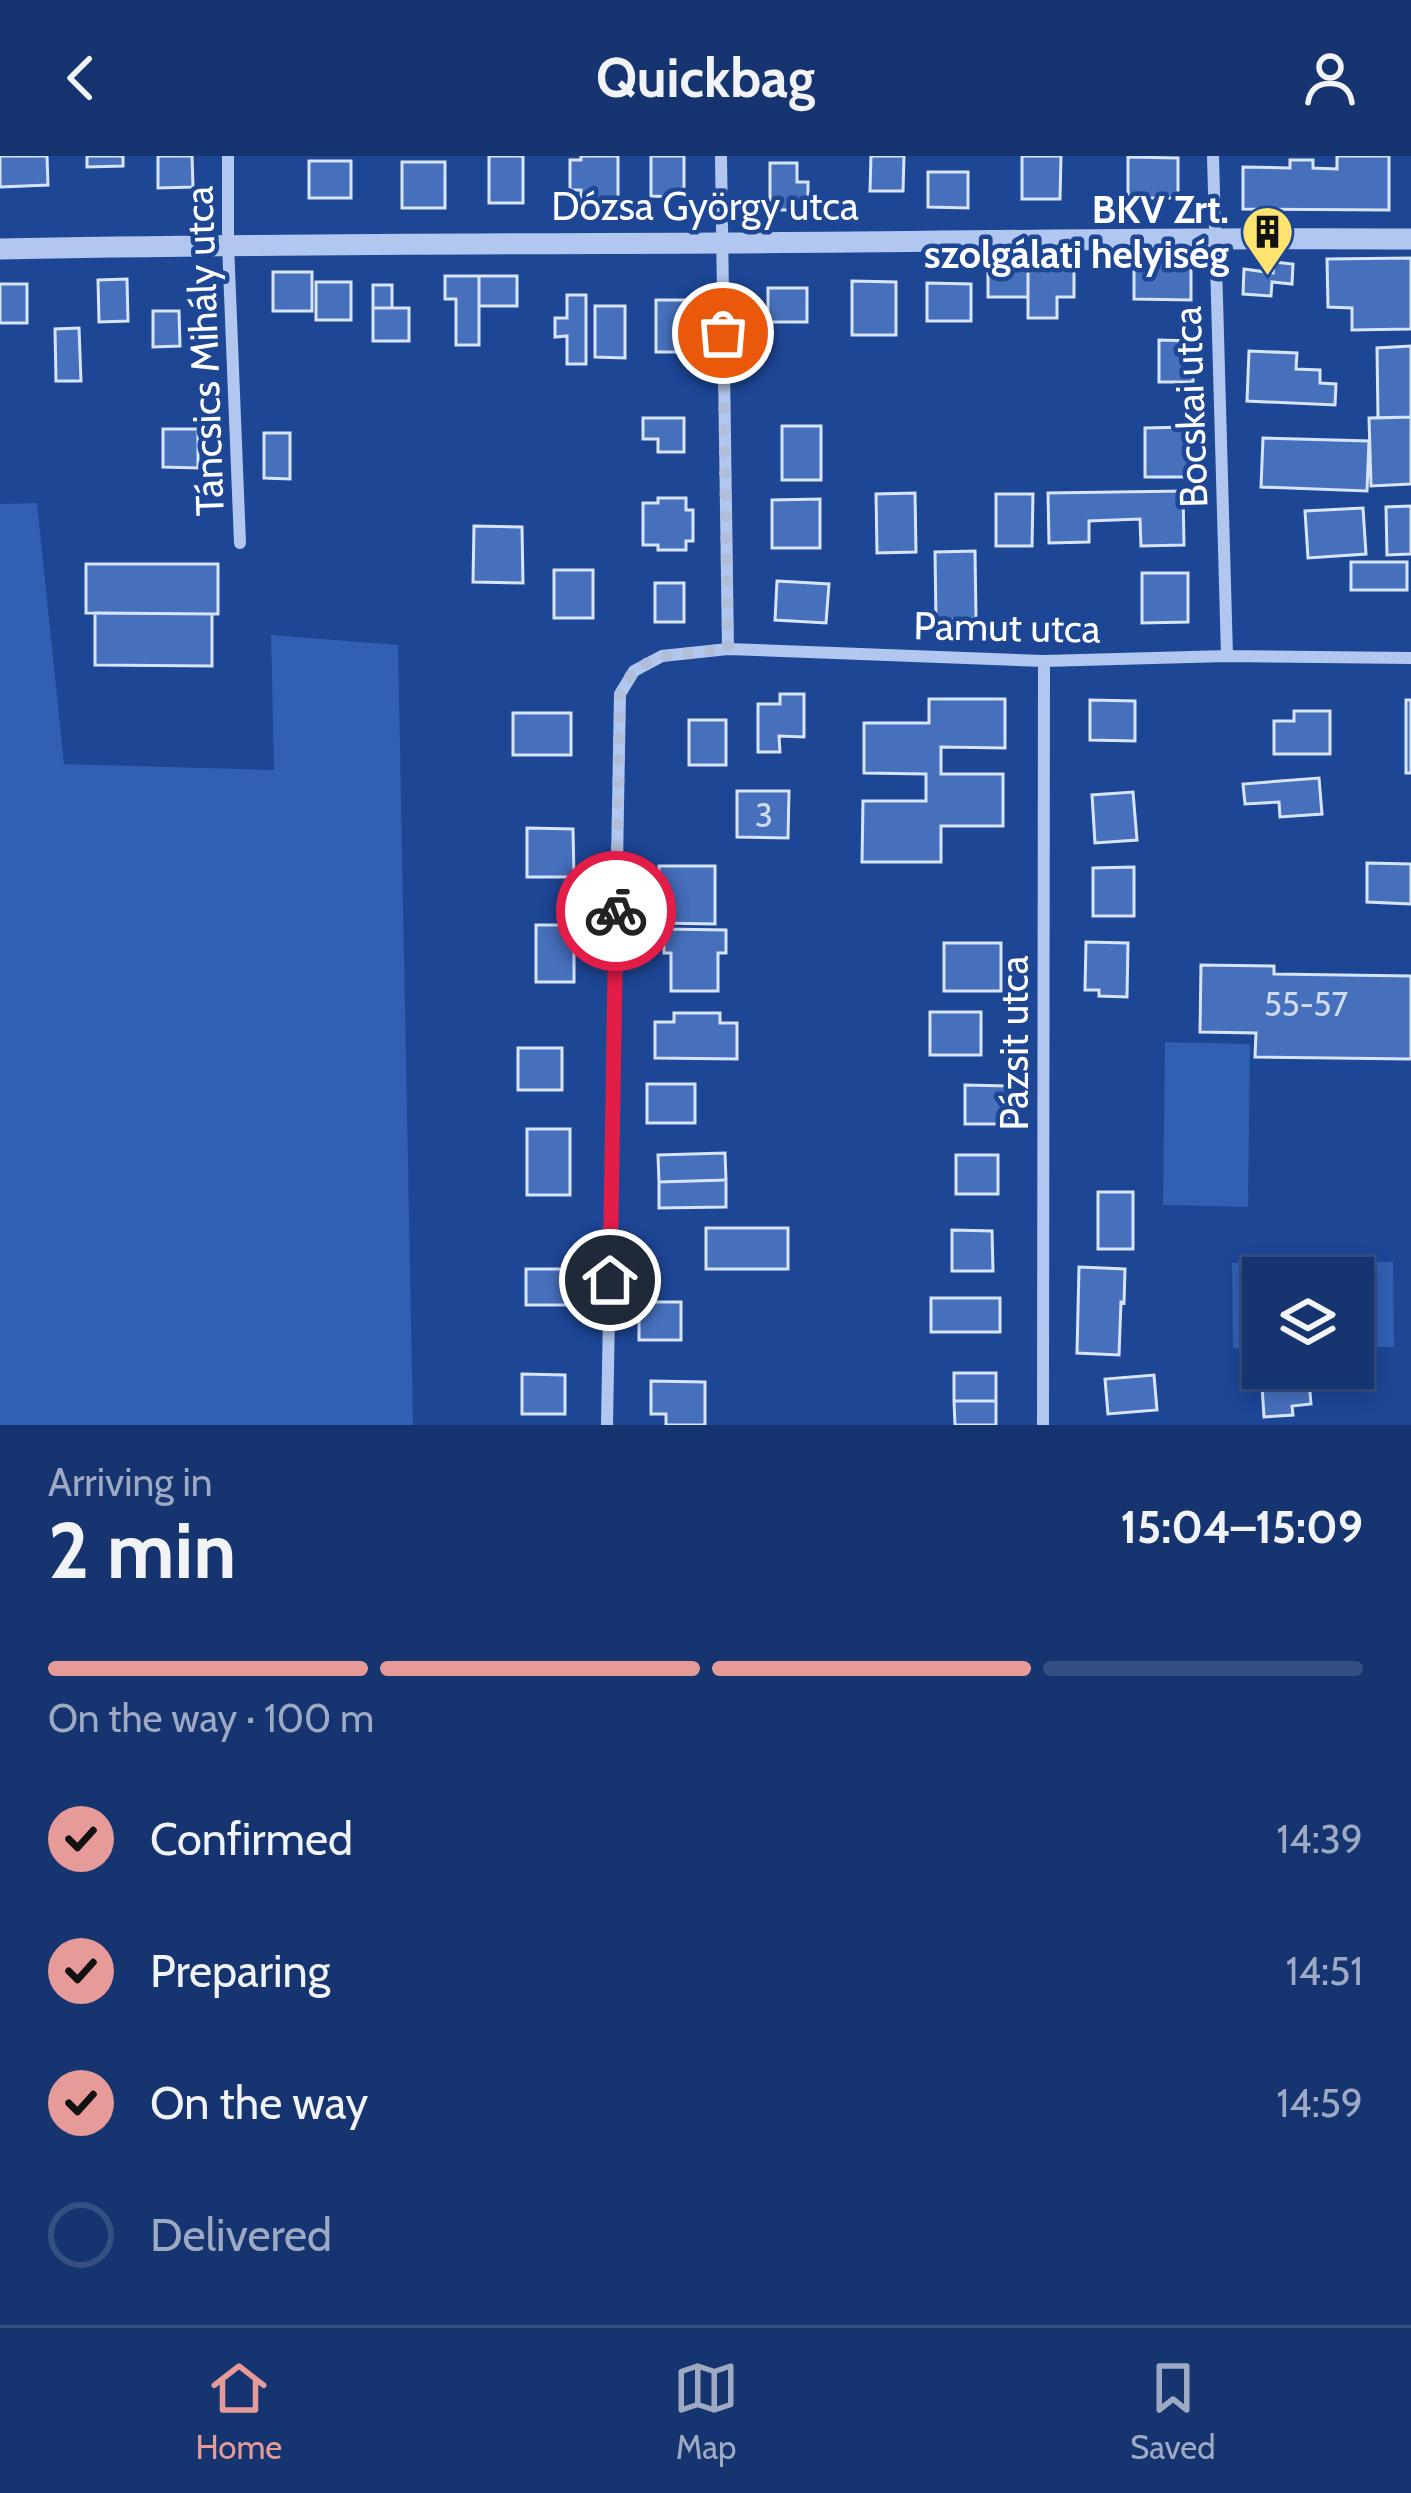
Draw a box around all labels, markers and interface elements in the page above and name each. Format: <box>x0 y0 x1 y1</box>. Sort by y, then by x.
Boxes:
icon: back <box>48 45 114 111</box>
text: Quickbag <box>596 45 815 111</box>
icon: person <box>1297 45 1363 111</box>
street label: Dózsa György utca <box>551 182 859 230</box>
street label: Táncsics Mihály utca <box>174 185 234 517</box>
place label: BKV Zrt. szolgálati helyiség <box>924 185 1229 278</box>
building icon: BKV Zrt. szolgálati helyiség <box>1240 203 1296 277</box>
pin <box>672 282 774 384</box>
icon: bag <box>690 300 756 366</box>
street label: Bocskai utca <box>1162 305 1218 509</box>
street label: Pamut utca <box>913 601 1101 653</box>
house number: 3 <box>755 795 773 835</box>
courier <box>556 851 676 971</box>
icon: bike <box>583 878 649 944</box>
street label: Pázsit utca <box>990 955 1038 1131</box>
house number: 55-57 <box>1264 984 1348 1024</box>
pin <box>559 1229 661 1331</box>
icon: home <box>577 1247 643 1313</box>
map controls <box>1242 1257 1374 1389</box>
button: layers <box>1242 1257 1374 1389</box>
text: Arriving in <box>48 1458 212 1506</box>
text: 15:04–15:09 <box>1120 1500 1363 1554</box>
text: 2 min <box>48 1503 236 1598</box>
text: On the way · 100 m <box>48 1694 374 1742</box>
icon: check <box>48 1806 114 1872</box>
text: Confirmed <box>150 1812 353 1866</box>
text: 14:39 <box>1276 1815 1363 1863</box>
icon: check <box>48 1938 114 2004</box>
text: Preparing <box>150 1944 330 1998</box>
text: 14:51 <box>1286 1947 1363 1995</box>
icon: check <box>48 2070 114 2136</box>
text: On the way <box>150 2076 368 2130</box>
text: 14:59 <box>1276 2079 1363 2127</box>
text: Delivered <box>150 2208 332 2262</box>
tab: Home <box>195 2355 282 2467</box>
tab: Map <box>673 2355 739 2467</box>
tab: Saved <box>1130 2355 1216 2467</box>

